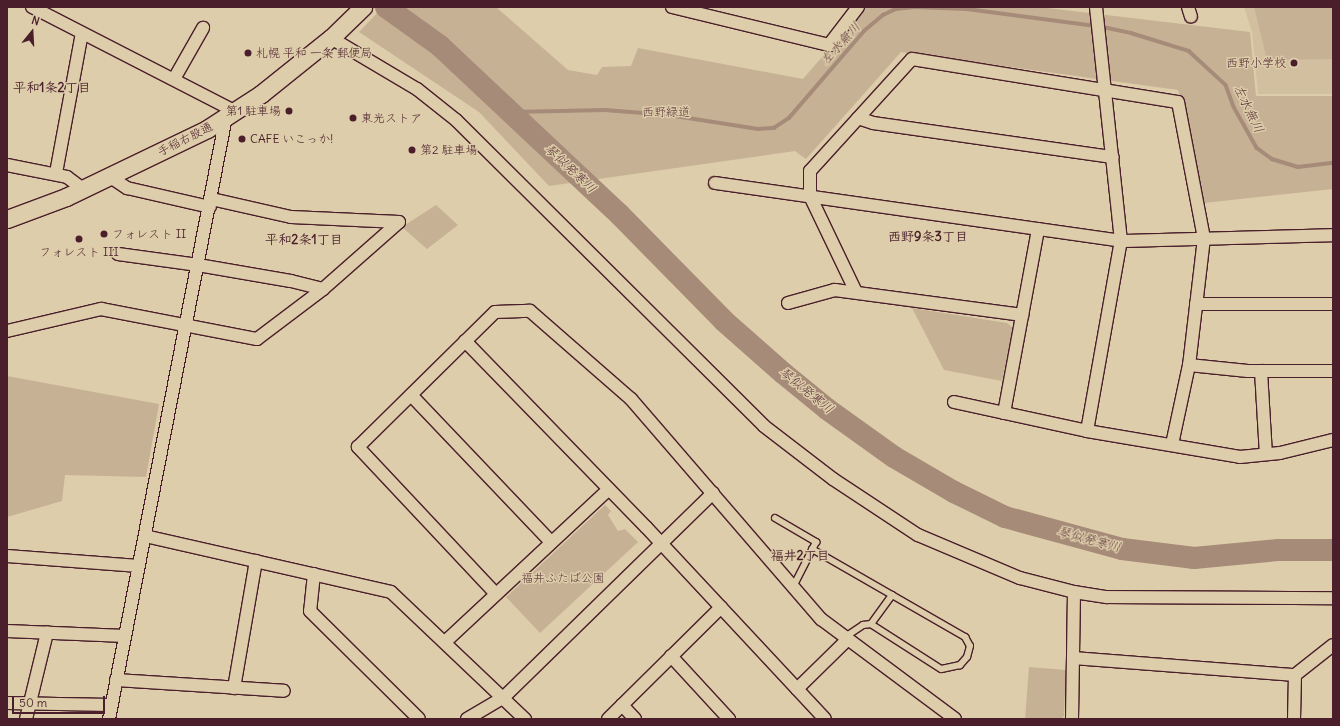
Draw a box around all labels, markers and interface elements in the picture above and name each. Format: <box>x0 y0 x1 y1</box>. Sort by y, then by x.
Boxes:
north arrow <box>12 12 52 52</box>
text: N <box>30 13 41 28</box>
water label: 左水無川 <box>818 19 864 69</box>
place label: 札幌 平和 一条 郵便局 <box>256 46 373 60</box>
marker: 札幌 平和 一条 郵便局 <box>243 48 253 58</box>
place label: 西野小学校 <box>1226 56 1286 70</box>
marker: 西野小学校 <box>1289 58 1299 68</box>
district label: 平和1条2丁目 <box>13 80 91 96</box>
water label: 左水無川 <box>1230 82 1266 136</box>
place label: 第1 駐車場 <box>225 104 281 118</box>
park label: 西野緑道 <box>642 105 690 119</box>
marker: 第1 駐車場 <box>284 106 294 116</box>
place label: 東光ストア <box>361 111 421 125</box>
marker: 東光ストア <box>348 113 358 123</box>
street label: 手稲右股通 <box>155 119 215 159</box>
place label: CAFE いこっか! <box>250 132 333 146</box>
marker: CAFE いこっか! <box>237 134 247 144</box>
water label: 琴似発寒川 <box>541 141 599 197</box>
place label: 第2 駐車場 <box>420 143 477 157</box>
marker: 第2 駐車場 <box>407 145 417 155</box>
place label: フォレスト II <box>112 227 185 241</box>
marker: フォレスト II <box>99 229 109 239</box>
district label: 西野9条3丁目 <box>888 229 968 245</box>
district label: 平和2条1丁目 <box>265 232 343 248</box>
marker: フォレスト III <box>74 234 84 244</box>
place label: フォレスト III <box>40 245 118 259</box>
water label: 琴似発寒川 <box>776 364 836 418</box>
water label: 琴似発寒川 <box>1056 524 1122 556</box>
district label: 福井2丁目 <box>770 548 830 564</box>
park label: 福井ふたば公園 <box>521 571 605 585</box>
scale bar <box>14 688 107 714</box>
text: 50 m <box>19 695 47 710</box>

